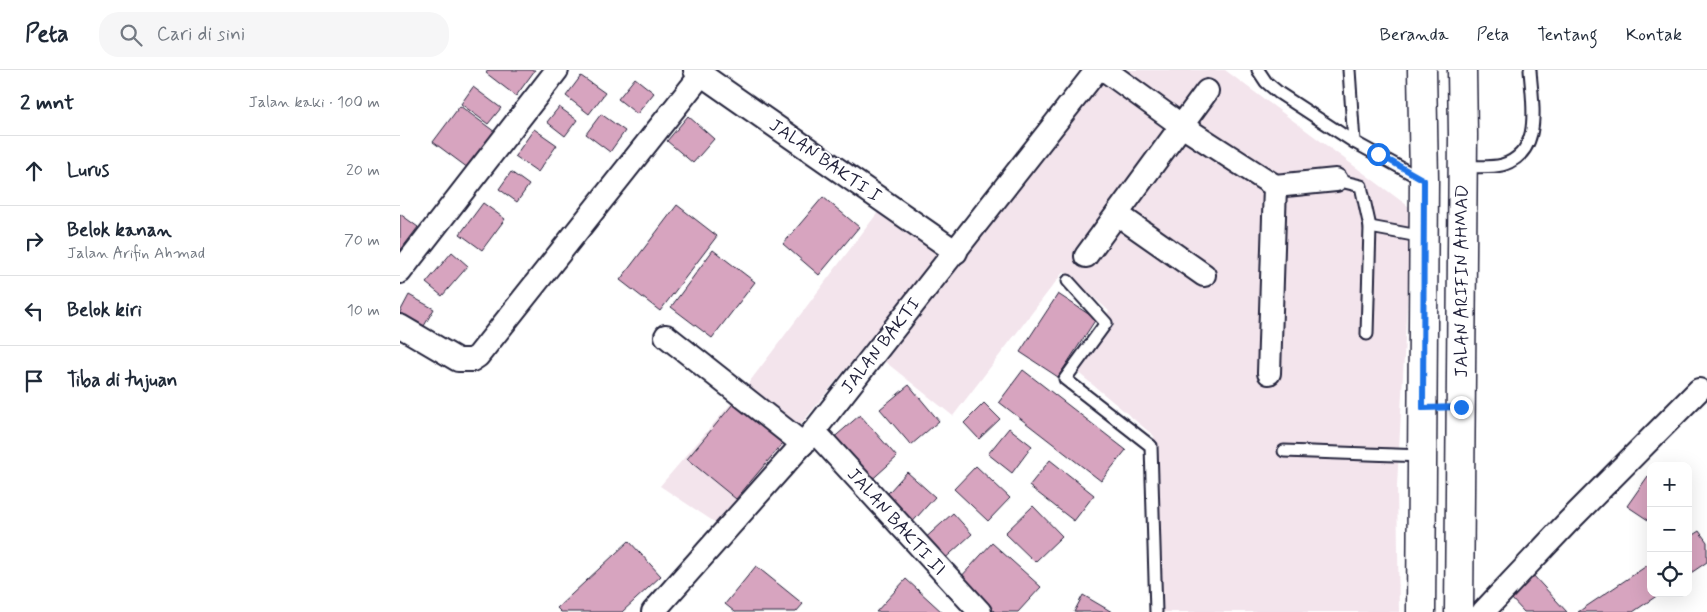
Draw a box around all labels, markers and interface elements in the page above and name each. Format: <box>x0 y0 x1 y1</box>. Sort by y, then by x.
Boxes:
search box <box>99 12 449 57</box>
text: Peta <box>25 19 69 50</box>
icon: search <box>117 21 145 49</box>
text: Cari di sini <box>157 22 245 47</box>
text: Beranda <box>1379 23 1448 47</box>
text: Peta <box>1476 23 1509 47</box>
text: Tentang <box>1537 23 1598 47</box>
text: Kontak <box>1626 23 1682 47</box>
text: 2 mnt <box>20 89 74 117</box>
text: Jalan kaki · 100 m <box>248 92 380 113</box>
street label: JALAN BAKTI I <box>764 114 886 208</box>
route start <box>1367 143 1390 166</box>
icon: ahead <box>20 157 48 185</box>
text: Lurus <box>67 158 109 183</box>
text: 20 m <box>346 160 380 181</box>
street label: JALAN ARIFIN AHMAD <box>1450 184 1474 378</box>
text: Belok kanan <box>67 218 172 243</box>
icon: right <box>20 227 48 255</box>
text: 70 m <box>344 230 380 251</box>
text: Jalan Arifin Ahmad <box>67 243 205 264</box>
street label: JALAN BAKTI <box>836 293 926 399</box>
icon: left <box>20 297 48 325</box>
text: Belok kiri <box>67 298 142 323</box>
text: 10 m <box>347 300 380 321</box>
icon: arrive <box>20 367 48 395</box>
text: Tiba di tujuan <box>67 368 178 393</box>
route end <box>1450 396 1473 419</box>
map controls <box>1647 462 1692 597</box>
button: + <box>1647 462 1692 507</box>
street label: JALAN BAKTI II <box>841 463 951 581</box>
button: − <box>1647 507 1692 552</box>
button: locate <box>1647 552 1692 597</box>

